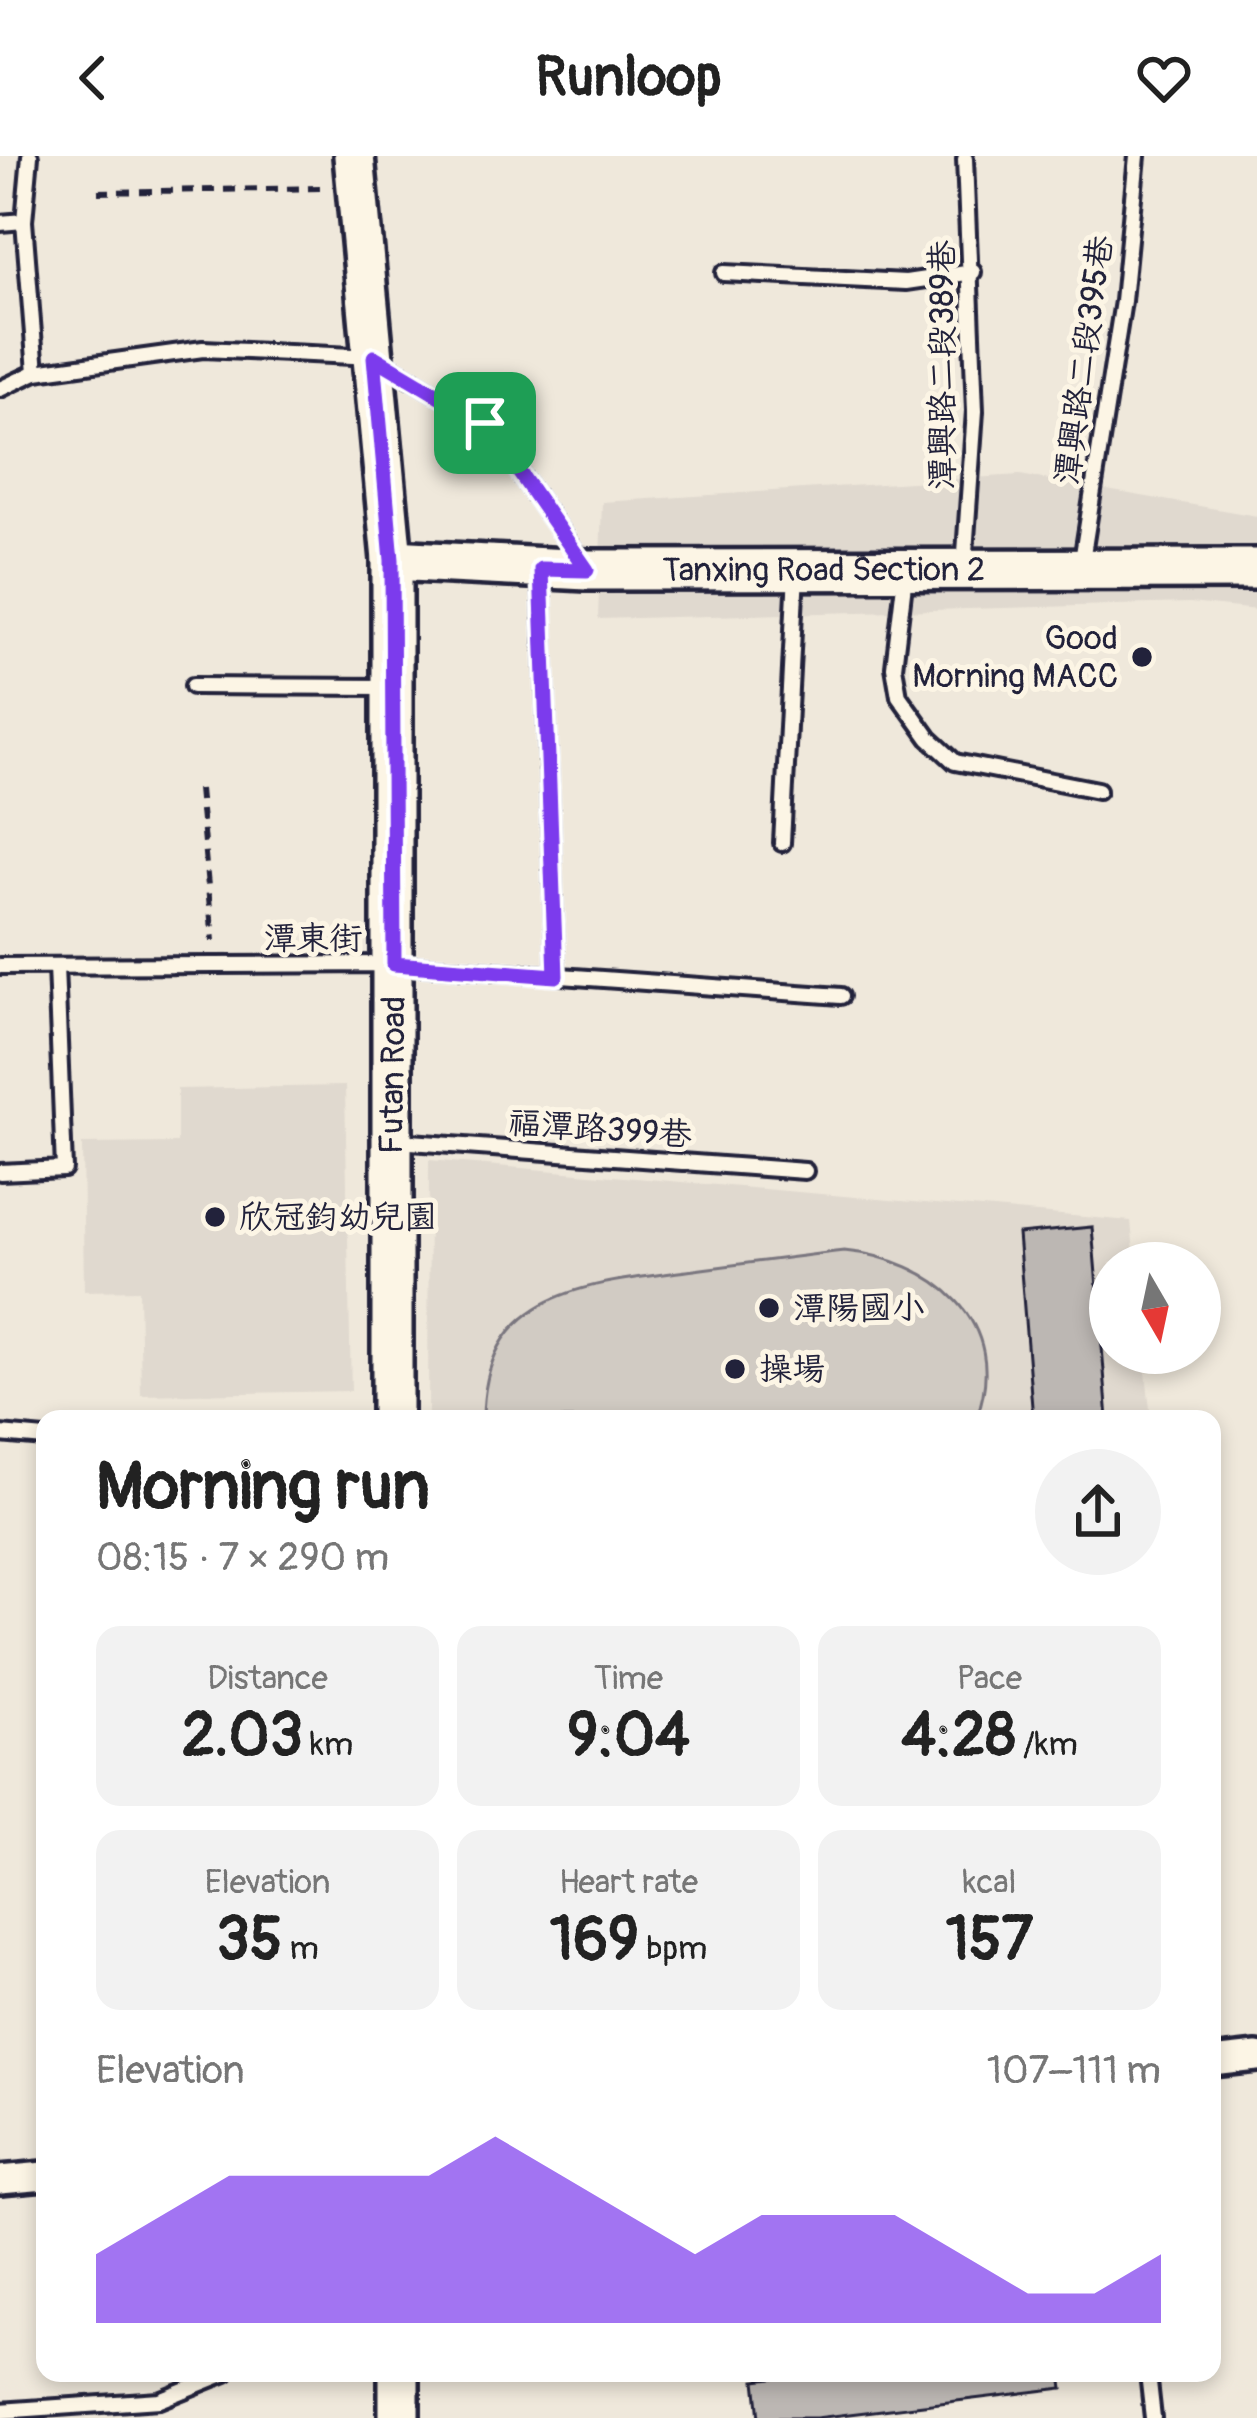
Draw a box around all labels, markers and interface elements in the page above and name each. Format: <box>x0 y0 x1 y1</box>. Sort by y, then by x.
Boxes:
text: Runloop <box>536 44 721 112</box>
icon: back <box>60 45 126 111</box>
icon: heart <box>1131 45 1197 111</box>
street label: 潭興路二段395巷 <box>1046 233 1122 487</box>
street label: 潭興路二段389巷 <box>922 240 963 490</box>
pin <box>434 372 536 474</box>
icon: arrive <box>452 390 518 456</box>
street label: Tanxing Road Section 2 <box>662 549 985 590</box>
place label: Good Morning MACC <box>912 618 1118 697</box>
marker: Good Morning MACC <box>1129 644 1155 670</box>
street label: 潭東街 <box>264 918 363 959</box>
street label: Futan Road <box>371 995 415 1155</box>
street label: 福潭路399巷 <box>507 1102 693 1156</box>
place label: 欣冠鈞幼兒園 <box>239 1197 437 1238</box>
marker: 欣冠鈞幼兒園 <box>202 1204 228 1230</box>
north arrow <box>1089 1242 1221 1374</box>
map controls <box>1089 1242 1221 1374</box>
place label: 潭陽國小 <box>793 1288 925 1329</box>
marker: 潭陽國小 <box>756 1295 782 1321</box>
place label: 操場 <box>759 1349 825 1390</box>
marker: 操場 <box>722 1356 748 1382</box>
text: Morning run <box>96 1446 430 1529</box>
button: share <box>1035 1449 1161 1575</box>
text: 08:15 · 7 × 290 m <box>96 1533 389 1582</box>
text: Distance <box>207 1658 328 1699</box>
text: Time <box>594 1658 663 1699</box>
text: Pace <box>957 1658 1022 1699</box>
text: 2.03 <box>182 1699 303 1774</box>
text: 9:04 <box>567 1699 690 1774</box>
text: 4:28 <box>901 1699 1016 1774</box>
text: km <box>303 1724 353 1765</box>
text: /km <box>1016 1724 1078 1765</box>
text: Elevation <box>205 1862 330 1903</box>
text: Heart rate <box>559 1862 698 1903</box>
text: kcal <box>963 1862 1016 1903</box>
text: 35 <box>216 1903 282 1978</box>
text: 169 <box>550 1903 639 1978</box>
text: 157 <box>946 1903 1033 1978</box>
text: m <box>282 1928 319 1969</box>
text: bpm <box>639 1928 707 1969</box>
text: Elevation <box>96 2046 245 2095</box>
text: 107–111 m <box>987 2046 1161 2095</box>

